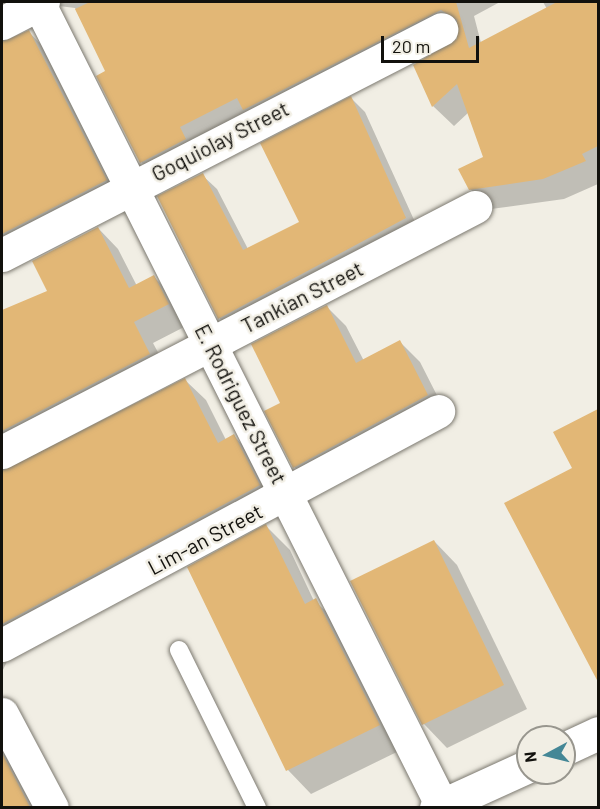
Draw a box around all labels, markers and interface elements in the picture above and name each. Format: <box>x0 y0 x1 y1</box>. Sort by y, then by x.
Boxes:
scale bar <box>384 24 482 62</box>
text: 20 m <box>392 35 430 57</box>
street label: Goquiolay Street <box>147 96 293 186</box>
street label: Tankian Street <box>237 256 367 338</box>
street label: E. Rodriguez Street <box>190 320 292 488</box>
street label: Lim-an Street <box>143 498 267 580</box>
north arrow <box>516 725 576 785</box>
text: N <box>520 751 540 763</box>

